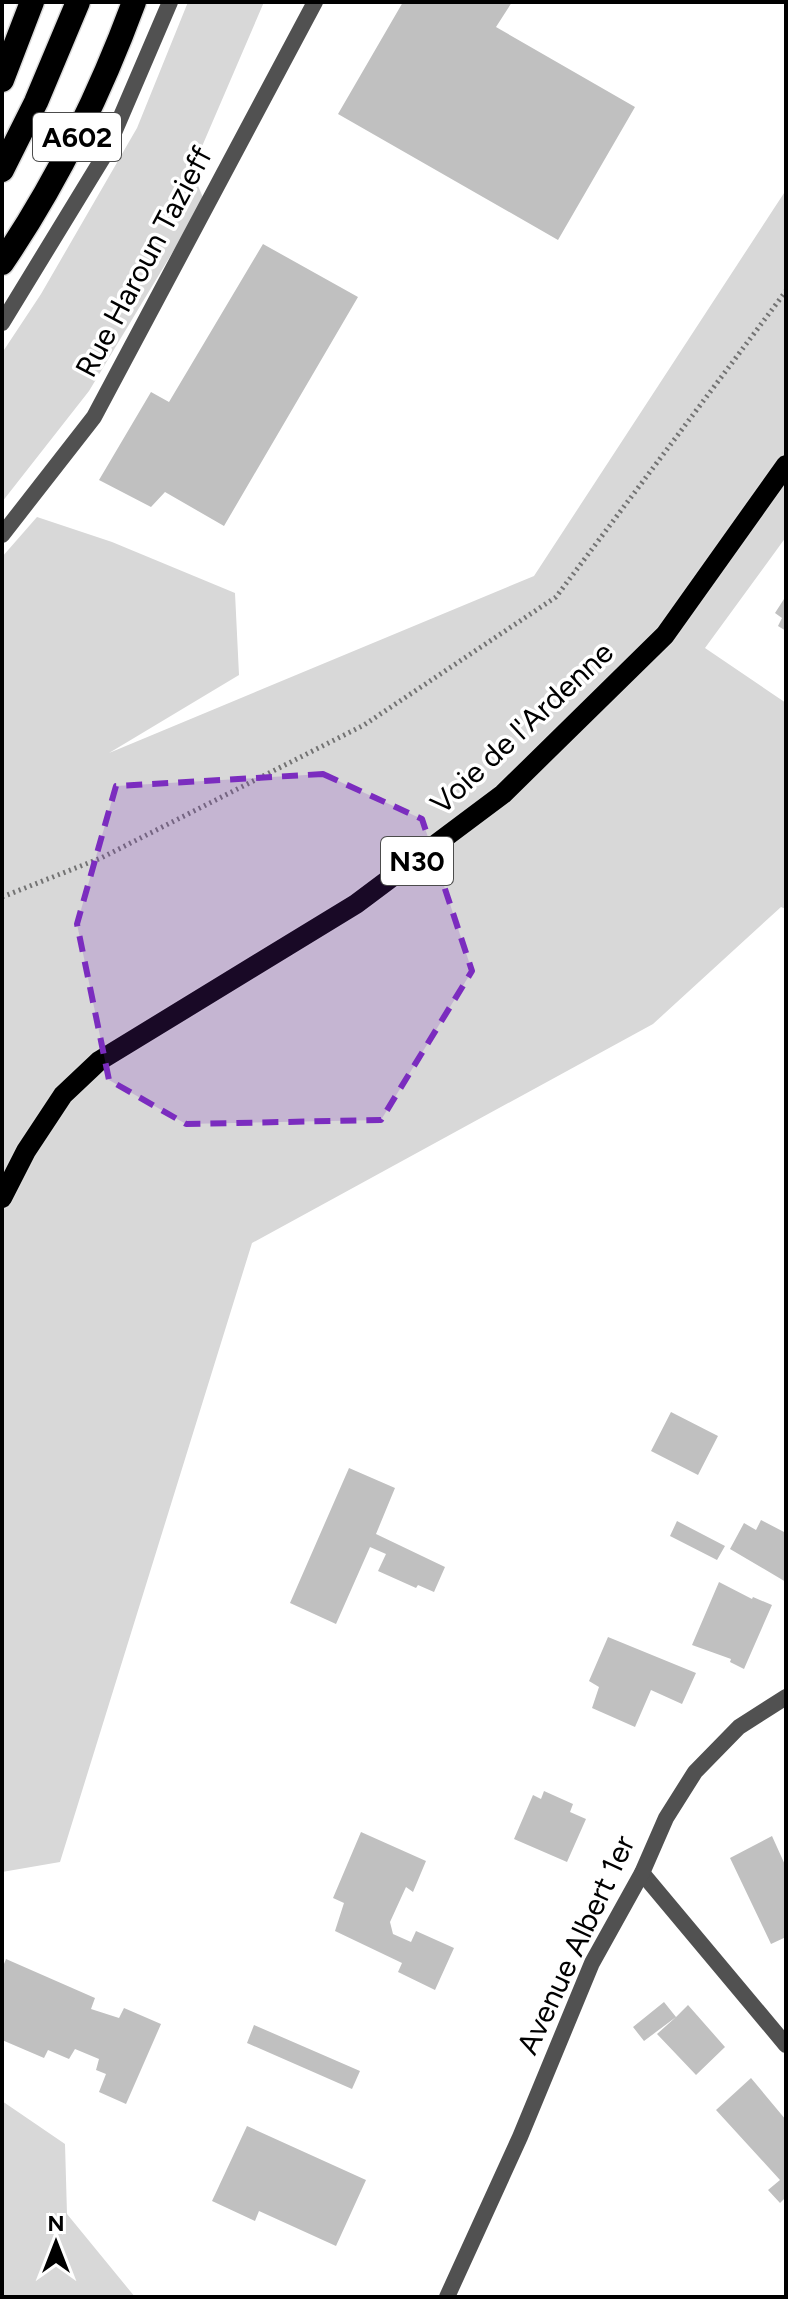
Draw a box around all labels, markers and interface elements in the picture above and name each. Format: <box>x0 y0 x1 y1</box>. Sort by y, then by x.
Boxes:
road number: A602 <box>33 113 121 161</box>
street label: Rue Haroun Tazieff <box>67 140 220 383</box>
street label: Voie de l'Ardenne <box>423 634 621 822</box>
road number: N30 <box>381 837 453 885</box>
street label: Avenue Albert 1er <box>509 1829 643 2060</box>
north arrow <box>16 2203 96 2283</box>
text: N <box>47 2210 65 2237</box>

